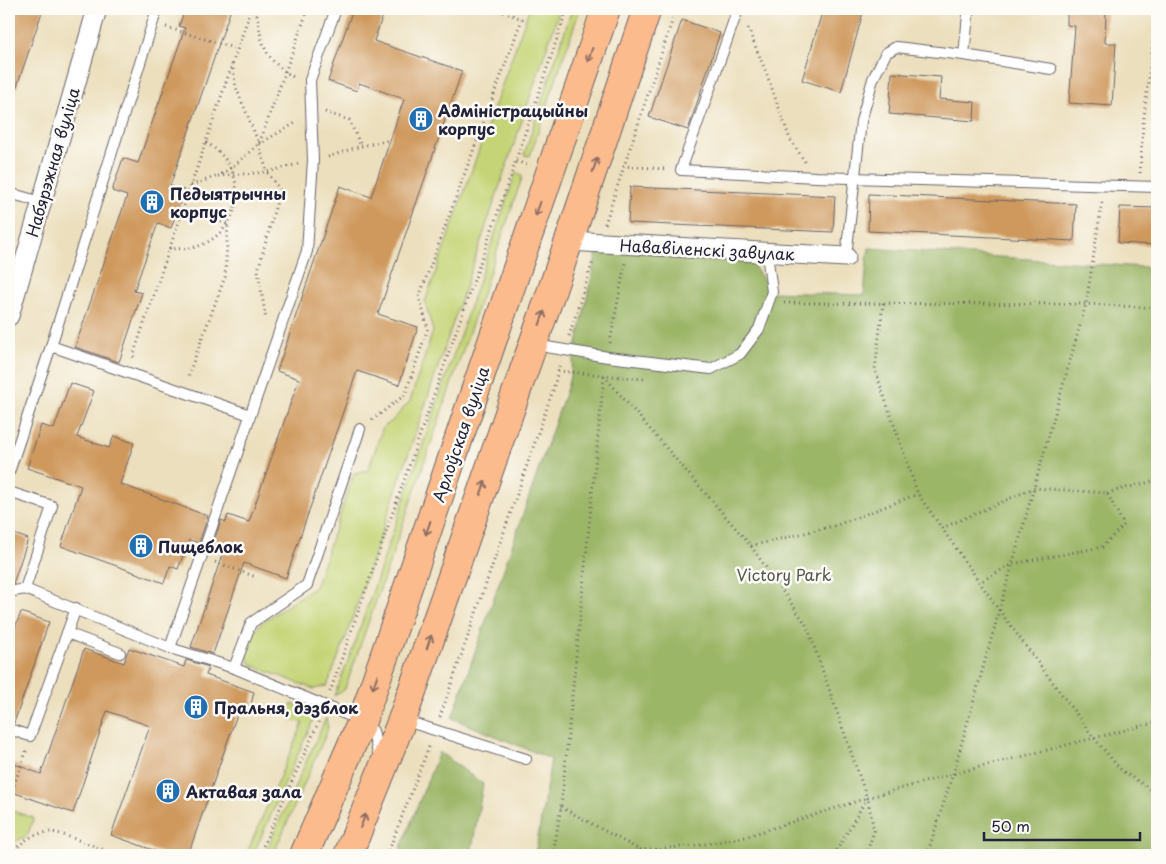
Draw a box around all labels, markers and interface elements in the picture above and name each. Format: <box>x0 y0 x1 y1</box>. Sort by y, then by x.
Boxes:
one-way arrow <box>585 47 594 62</box>
street label: Набярэжная вуліца <box>19 84 85 240</box>
place label: Адміністрацыйны корпус <box>438 98 588 140</box>
building icon: Адміністрацыйны корпус <box>408 106 434 132</box>
one-way arrow <box>591 157 600 173</box>
place label: Педыятрычны корпус <box>170 181 286 223</box>
building icon: Педыятрычны корпус <box>139 189 165 215</box>
one-way arrow <box>532 200 542 216</box>
street label: Нававіленскі завулак <box>619 232 796 266</box>
one-way arrow <box>538 311 547 327</box>
street label: Арлоўская вуліца <box>425 363 495 505</box>
one-way arrow <box>479 481 488 497</box>
one-way arrow <box>423 520 432 535</box>
building icon: Пищеблок <box>128 533 154 559</box>
place label: Пищеблок <box>158 534 244 558</box>
park label: Victory Park <box>737 562 832 586</box>
one-way arrow <box>425 634 434 650</box>
one-way arrow <box>370 673 379 689</box>
building icon: Пральня, дэзблок <box>183 694 209 720</box>
place label: Пральня, дэзблок <box>214 695 359 719</box>
building icon: Актавая зала <box>155 778 181 804</box>
place label: Актавая зала <box>185 779 302 803</box>
scale bar <box>984 809 1140 841</box>
one-way arrow <box>358 814 368 829</box>
text: 50 m <box>991 814 1030 837</box>

